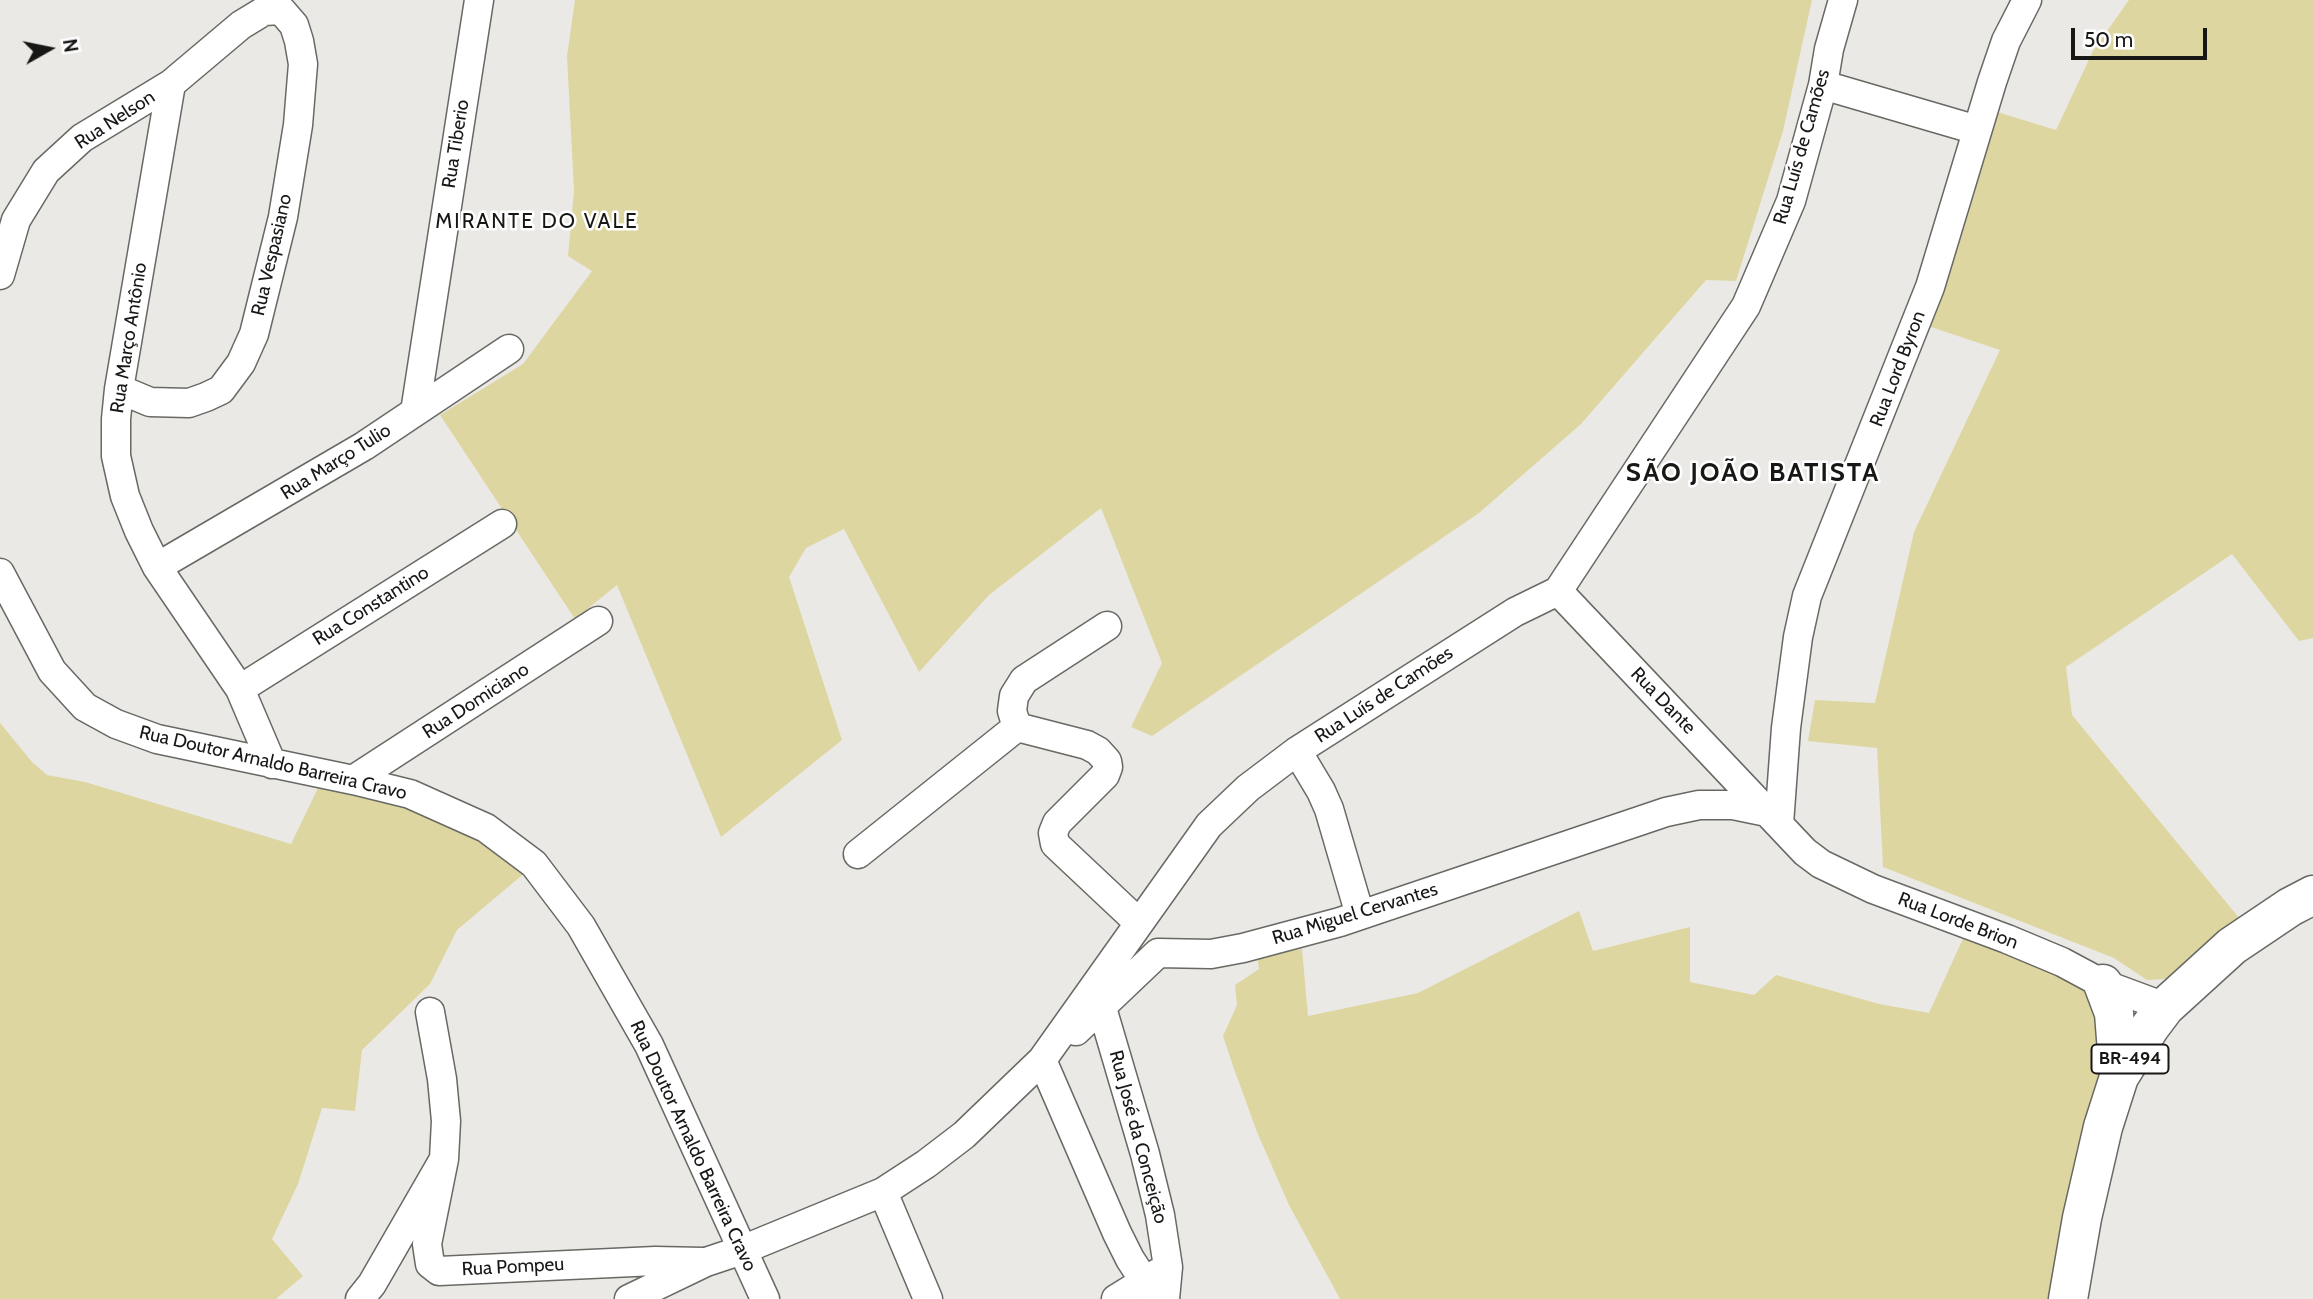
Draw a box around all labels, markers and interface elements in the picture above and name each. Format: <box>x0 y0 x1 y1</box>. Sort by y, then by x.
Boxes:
north arrow <box>14 14 84 84</box>
scale bar <box>2075 14 2212 58</box>
text: 50 m <box>2084 27 2133 52</box>
text: N <box>58 37 83 54</box>
street label: Rua Luís de Camões <box>1769 67 1835 227</box>
street label: Rua Nelson <box>71 86 159 154</box>
street label: Rua Tiberio <box>438 98 474 190</box>
street label: Rua Vespasiano <box>247 192 297 318</box>
district label: MIRANTE DO VALE <box>437 209 637 235</box>
street label: Rua Março Antônio <box>106 261 152 415</box>
street label: Rua Lord Byron <box>1865 308 1931 430</box>
street label: Rua Março Tulio <box>277 419 395 505</box>
district label: SÃO JOÃO BATISTA <box>1628 457 1878 489</box>
street label: Rua Constantino <box>309 561 433 651</box>
street label: Rua Luís de Camões <box>1311 642 1457 748</box>
street label: Rua Domiciano <box>419 658 533 744</box>
street label: Rua Dante <box>1626 663 1700 739</box>
street label: Rua Doutor Arnaldo Barreira Cravo <box>137 721 409 805</box>
street label: Rua Miguel Cervantes <box>1270 878 1440 950</box>
street label: Rua Lorde Brion <box>1895 888 2021 954</box>
street label: Rua Doutor Arnaldo Barreira Cravo <box>625 1017 761 1275</box>
road number: BR-494 <box>2092 1044 2168 1074</box>
street label: Rua José da Conceição <box>1104 1048 1172 1226</box>
street label: Rua Pompeu <box>461 1253 565 1281</box>

